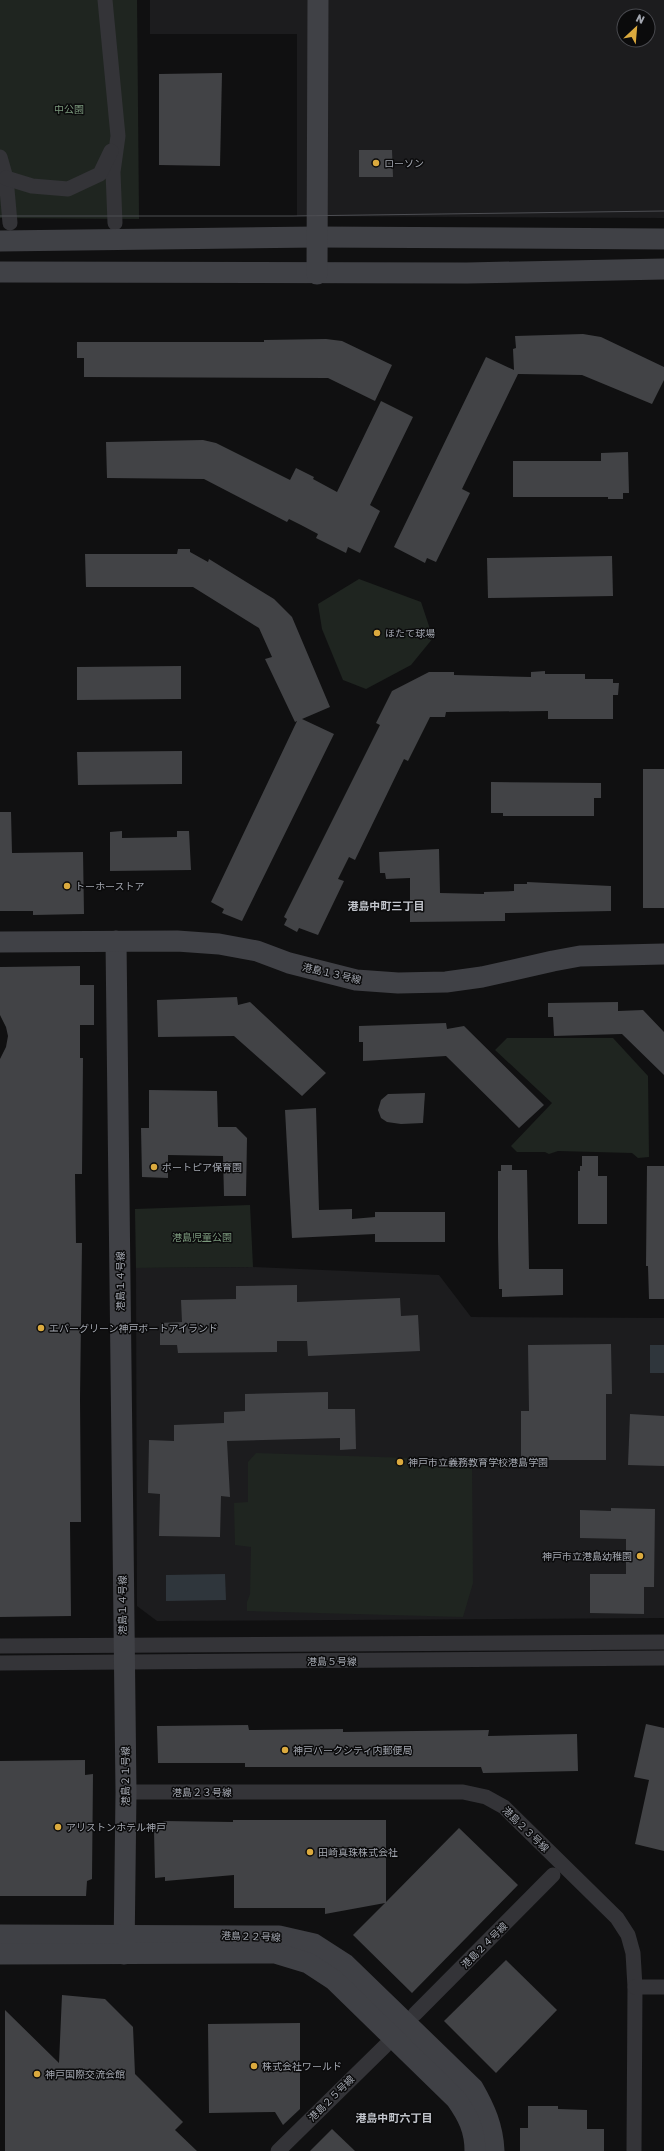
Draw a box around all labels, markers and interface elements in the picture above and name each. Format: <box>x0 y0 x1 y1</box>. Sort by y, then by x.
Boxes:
north arrow <box>616 8 656 48</box>
text: N <box>634 12 647 27</box>
park label: 中公園 <box>54 104 84 116</box>
marker: ローソン <box>371 158 381 168</box>
place label: ローソン <box>384 158 424 170</box>
marker: ほたて球場 <box>372 628 382 638</box>
place label: ほたて球場 <box>385 628 435 640</box>
marker: トーホーストア <box>62 881 72 891</box>
place label: トーホーストア <box>75 881 145 893</box>
district label: 港島中町三丁目 <box>348 900 425 913</box>
street label: 港島１３号線 <box>301 961 362 987</box>
marker: ポートピア保育園 <box>149 1162 159 1172</box>
place label: ポートピア保育園 <box>162 1162 242 1174</box>
park label: 港島児童公園 <box>172 1232 232 1244</box>
street label: 港島１４号線 <box>115 1251 127 1311</box>
marker: エバーグリーン神戸ポートアイランド <box>36 1323 46 1333</box>
place label: エバーグリーン神戸ポートアイランド <box>49 1323 218 1335</box>
marker: 神戸市立義務教育学校港島学園 <box>395 1457 405 1467</box>
place label: 神戸市立義務教育学校港島学園 <box>408 1457 548 1469</box>
place label: 神戸市立港島幼稚園 <box>542 1551 632 1563</box>
marker: 神戸市立港島幼稚園 <box>635 1551 645 1561</box>
street label: 港島１４号線 <box>117 1575 129 1635</box>
street label: 港島５号線 <box>307 1656 357 1668</box>
marker: 神戸パークシティ内郵便局 <box>280 1745 290 1755</box>
place label: 神戸パークシティ内郵便局 <box>293 1745 412 1757</box>
street label: 港島２１号線 <box>120 1746 132 1806</box>
street label: 港島２３号線 <box>172 1787 232 1799</box>
street label: 港島２３号線 <box>500 1805 551 1855</box>
marker: アリストンホテル神戸 <box>53 1822 63 1832</box>
place label: アリストンホテル神戸 <box>66 1822 166 1834</box>
marker: 田崎真珠株式会社 <box>305 1847 315 1857</box>
place label: 田崎真珠株式会社 <box>318 1847 398 1859</box>
street label: 港島２４号線 <box>459 1920 510 1971</box>
street label: 港島２２号線 <box>221 1930 281 1944</box>
marker: 株式会社ワールド <box>249 2061 259 2071</box>
place label: 株式会社ワールド <box>262 2061 342 2073</box>
marker: 神戸国際交流会館 <box>32 2069 42 2079</box>
place label: 神戸国際交流会館 <box>45 2069 125 2081</box>
street label: 港島２５号線 <box>306 2073 357 2124</box>
district label: 港島中町六丁目 <box>356 2112 433 2125</box>

